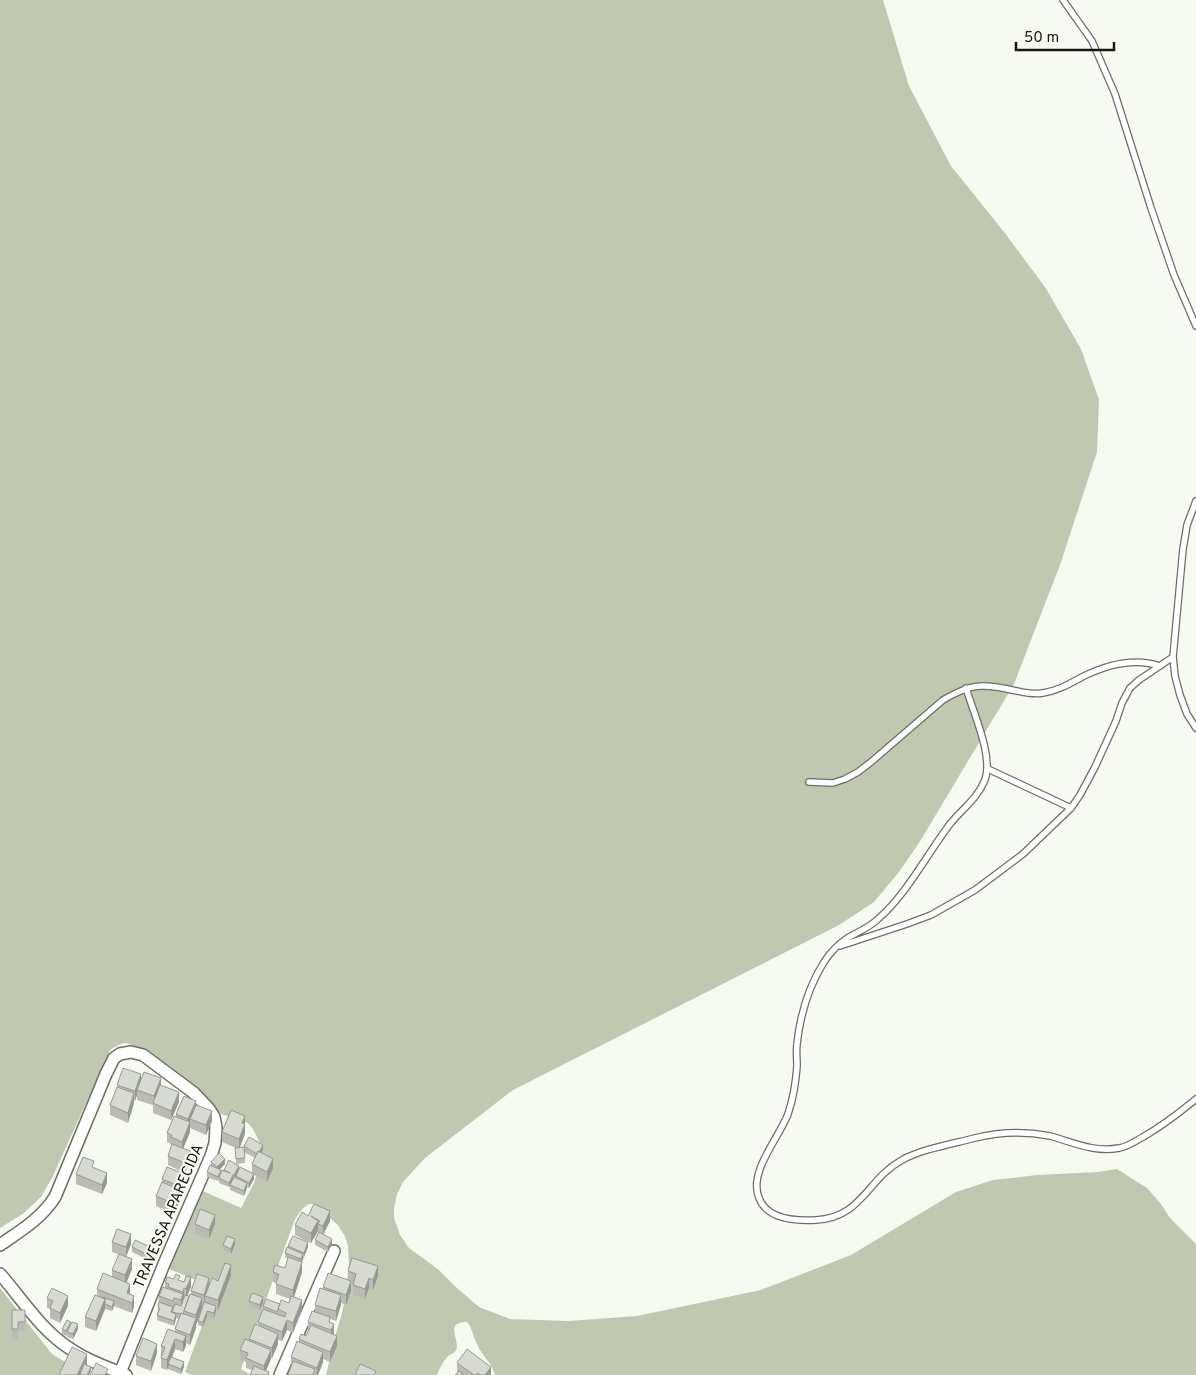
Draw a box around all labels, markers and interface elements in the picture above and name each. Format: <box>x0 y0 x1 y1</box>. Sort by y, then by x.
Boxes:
scale bar <box>1016 20 1114 52</box>
text: 50 m <box>1024 29 1059 48</box>
street label: TRAVESSA APARECIDA <box>130 1141 208 1292</box>

